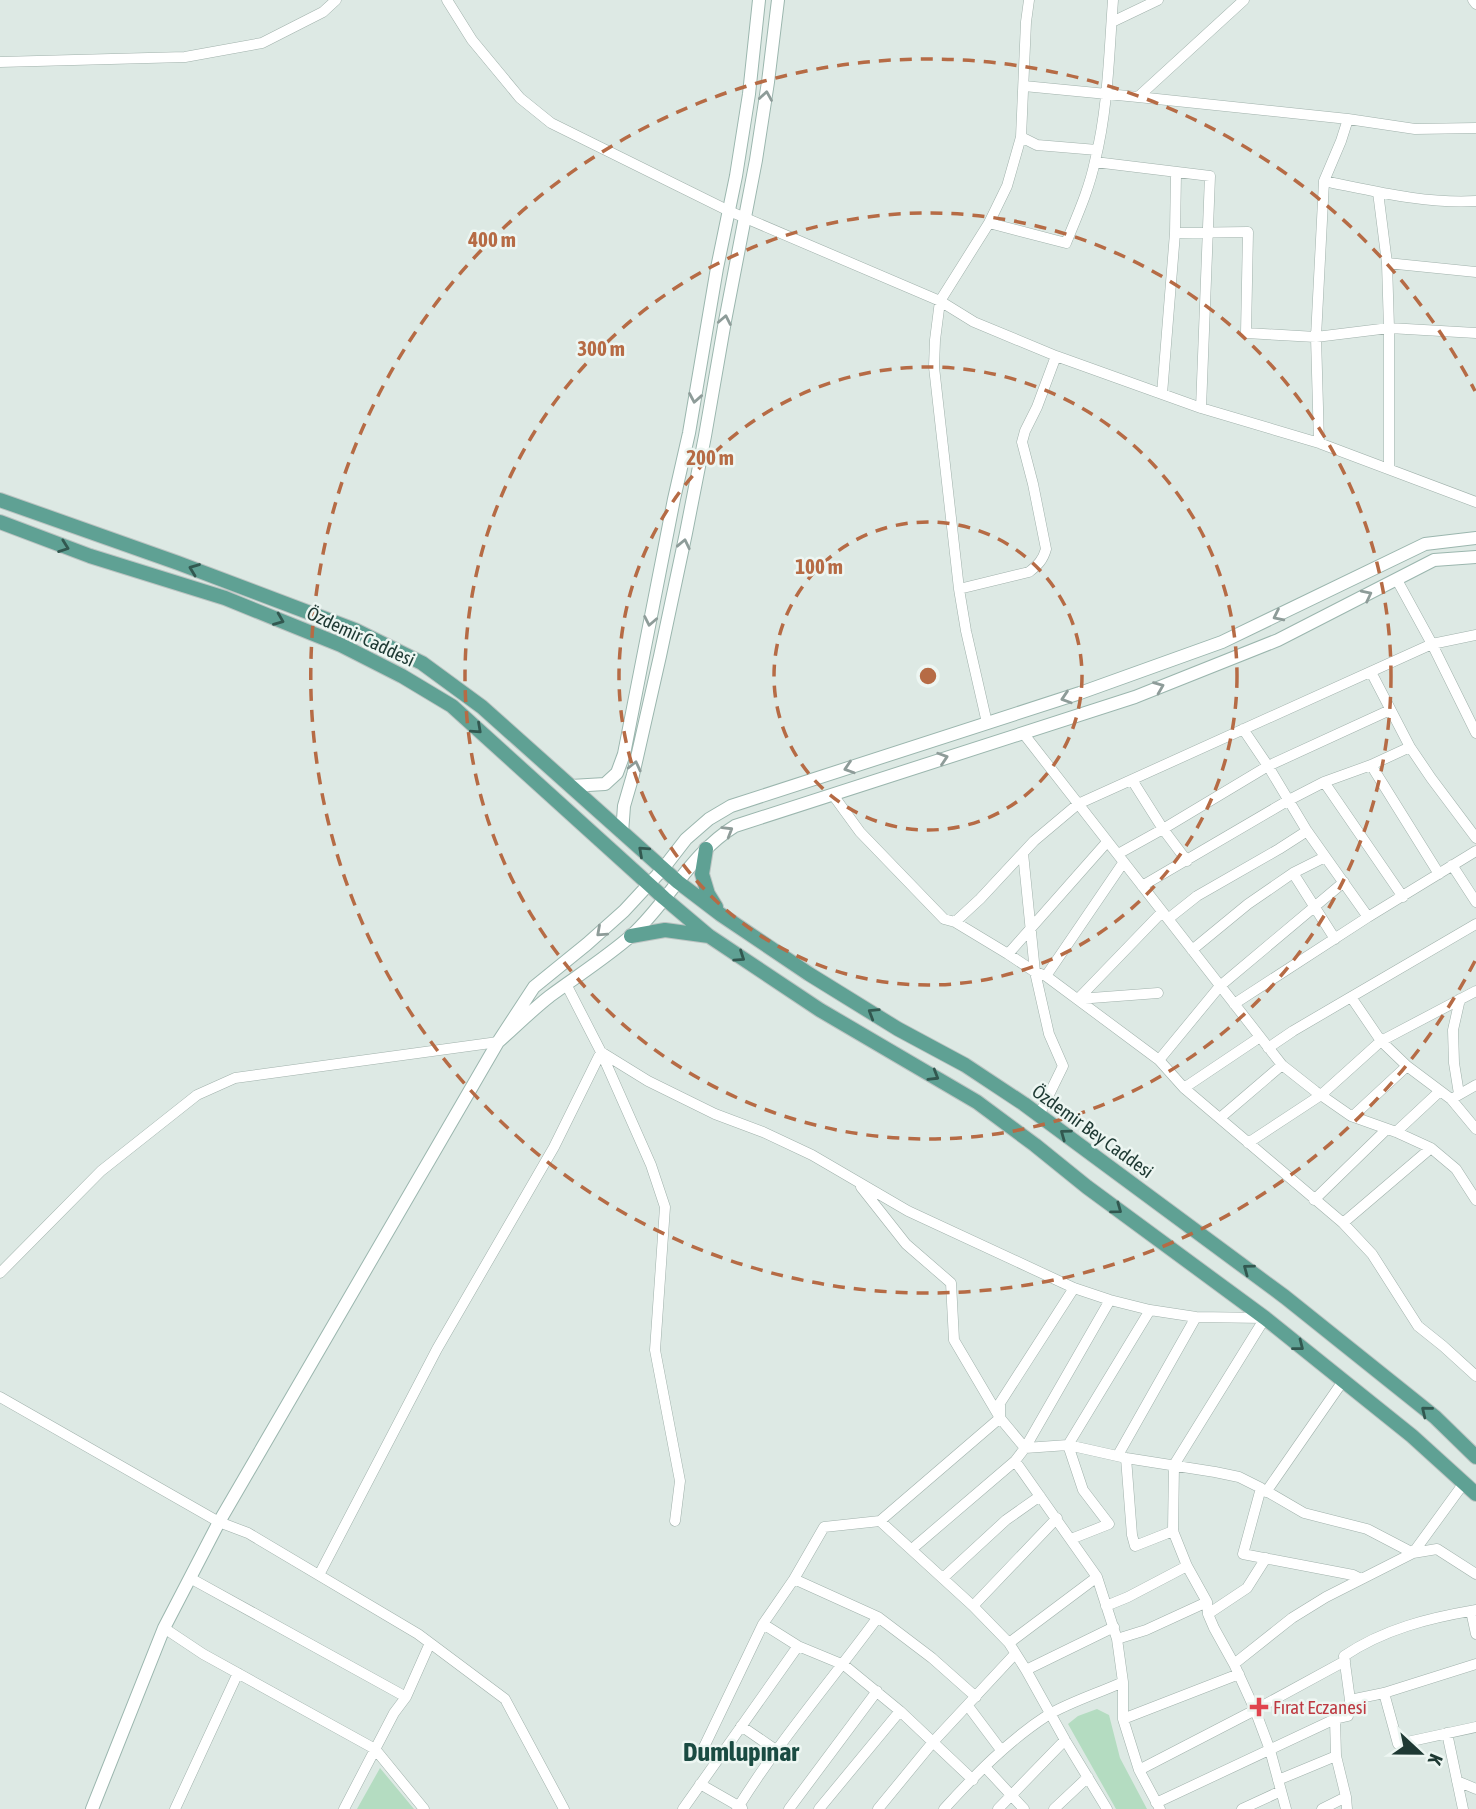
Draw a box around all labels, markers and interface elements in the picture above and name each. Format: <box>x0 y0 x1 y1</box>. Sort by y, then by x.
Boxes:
one-way arrow <box>758 90 773 102</box>
text: 400 m <box>467 227 516 251</box>
one-way arrow <box>717 314 732 326</box>
text: 300 m <box>577 336 625 360</box>
one-way arrow <box>688 392 703 404</box>
text: 200 m <box>686 445 734 469</box>
one-way arrow <box>57 538 69 552</box>
one-way arrow <box>676 538 691 550</box>
text: 100 m <box>795 554 843 578</box>
one-way arrow <box>189 563 201 577</box>
one-way arrow <box>1360 590 1372 604</box>
street label: Özdemir Caddesi <box>303 601 419 671</box>
one-way arrow <box>1272 608 1285 622</box>
one-way arrow <box>272 611 284 625</box>
one-way arrow <box>643 615 658 627</box>
centre of rings <box>916 664 940 688</box>
one-way arrow <box>1151 681 1164 695</box>
one-way arrow <box>1060 690 1072 704</box>
one-way arrow <box>469 721 482 733</box>
one-way arrow <box>936 752 948 766</box>
one-way arrow <box>627 760 641 772</box>
one-way arrow <box>844 760 856 774</box>
one-way arrow <box>720 827 733 840</box>
one-way arrow <box>638 847 651 859</box>
one-way arrow <box>596 924 609 936</box>
one-way arrow <box>732 949 745 961</box>
one-way arrow <box>867 1009 880 1022</box>
one-way arrow <box>926 1068 939 1081</box>
street label: Özdemir Bey Caddesi <box>1028 1080 1158 1182</box>
one-way arrow <box>1060 1130 1073 1142</box>
one-way arrow <box>1110 1201 1122 1213</box>
one-way arrow <box>1243 1265 1256 1278</box>
one-way arrow <box>1292 1338 1304 1351</box>
one-way arrow <box>1421 1406 1434 1419</box>
place label: Fırat Eczanesi <box>1273 1696 1367 1718</box>
marker: Fırat Eczanesi <box>1251 1699 1267 1715</box>
north arrow <box>1385 1718 1455 1788</box>
district label: Dumlupınar <box>683 1737 800 1767</box>
text: K <box>1424 1751 1448 1768</box>

